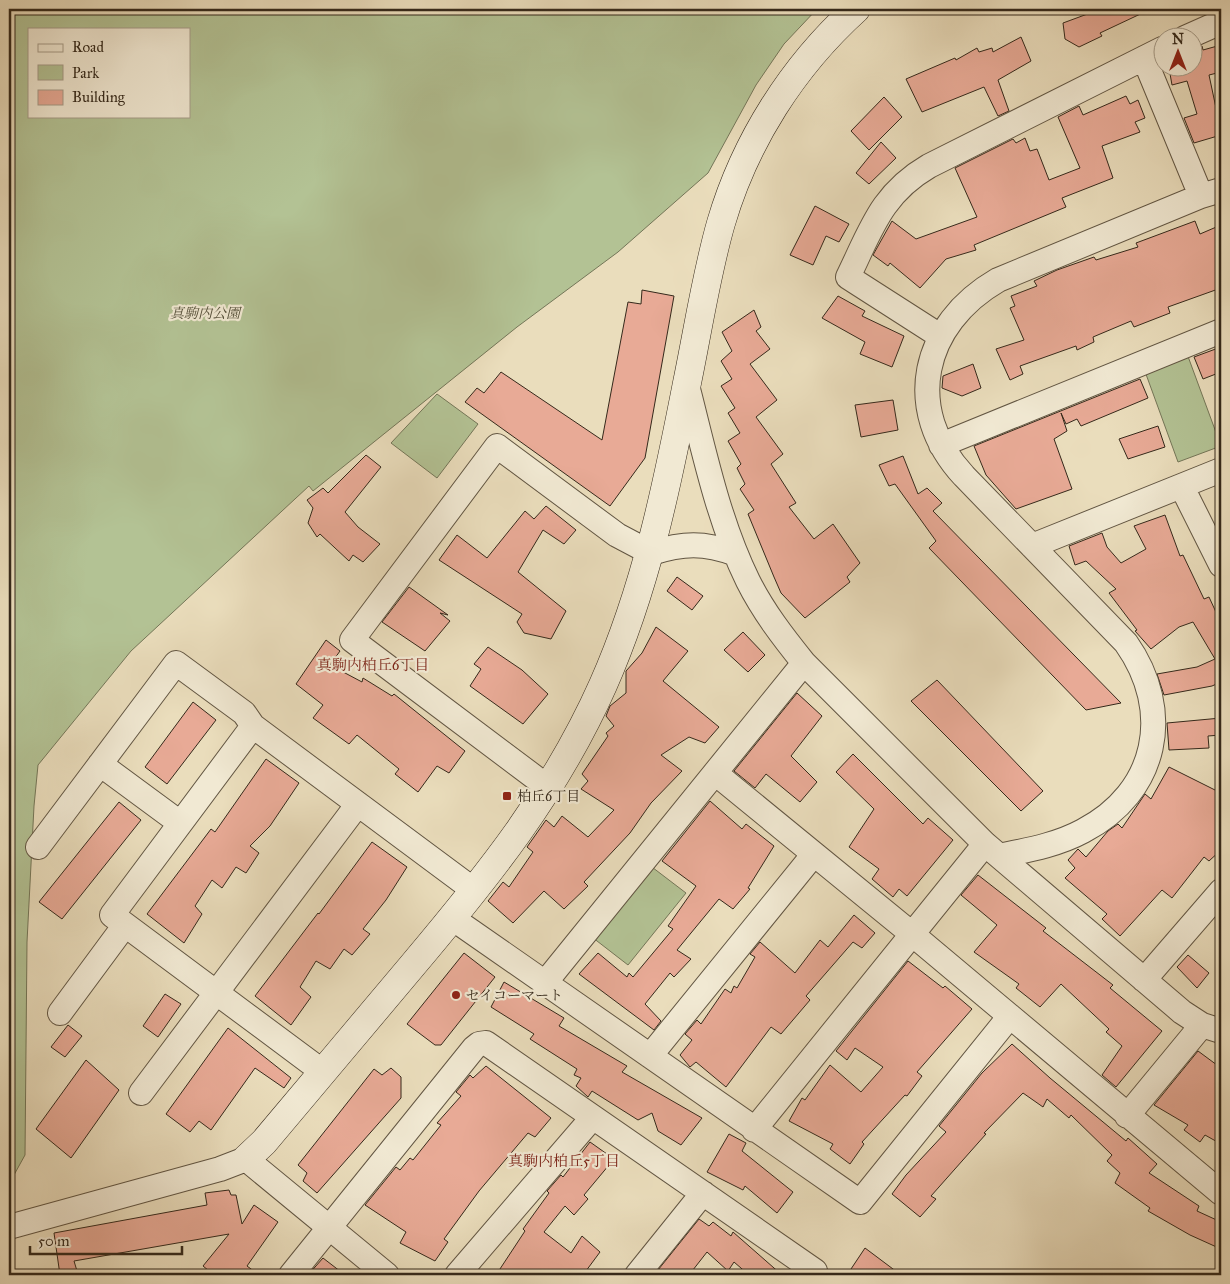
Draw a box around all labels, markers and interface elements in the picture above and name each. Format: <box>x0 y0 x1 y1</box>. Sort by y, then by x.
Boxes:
legend <box>28 28 190 118</box>
north arrow <box>1152 28 1202 78</box>
text: N <box>1172 31 1184 48</box>
text: Road <box>72 38 104 56</box>
text: Park <box>72 64 99 82</box>
text: Building <box>72 88 126 106</box>
park label: 真駒内公園 <box>170 305 242 322</box>
district label: 真駒内柏丘6丁目 <box>317 656 429 674</box>
place label: 柏丘6丁目 <box>517 788 580 805</box>
marker: 柏丘6丁目 <box>501 790 513 802</box>
place label: セイコーマート <box>466 987 563 1004</box>
marker: セイコーマート <box>450 989 462 1001</box>
district label: 真駒内柏丘5丁目 <box>508 1152 620 1170</box>
scale bar <box>30 1224 182 1256</box>
text: 50 m <box>38 1232 70 1250</box>

